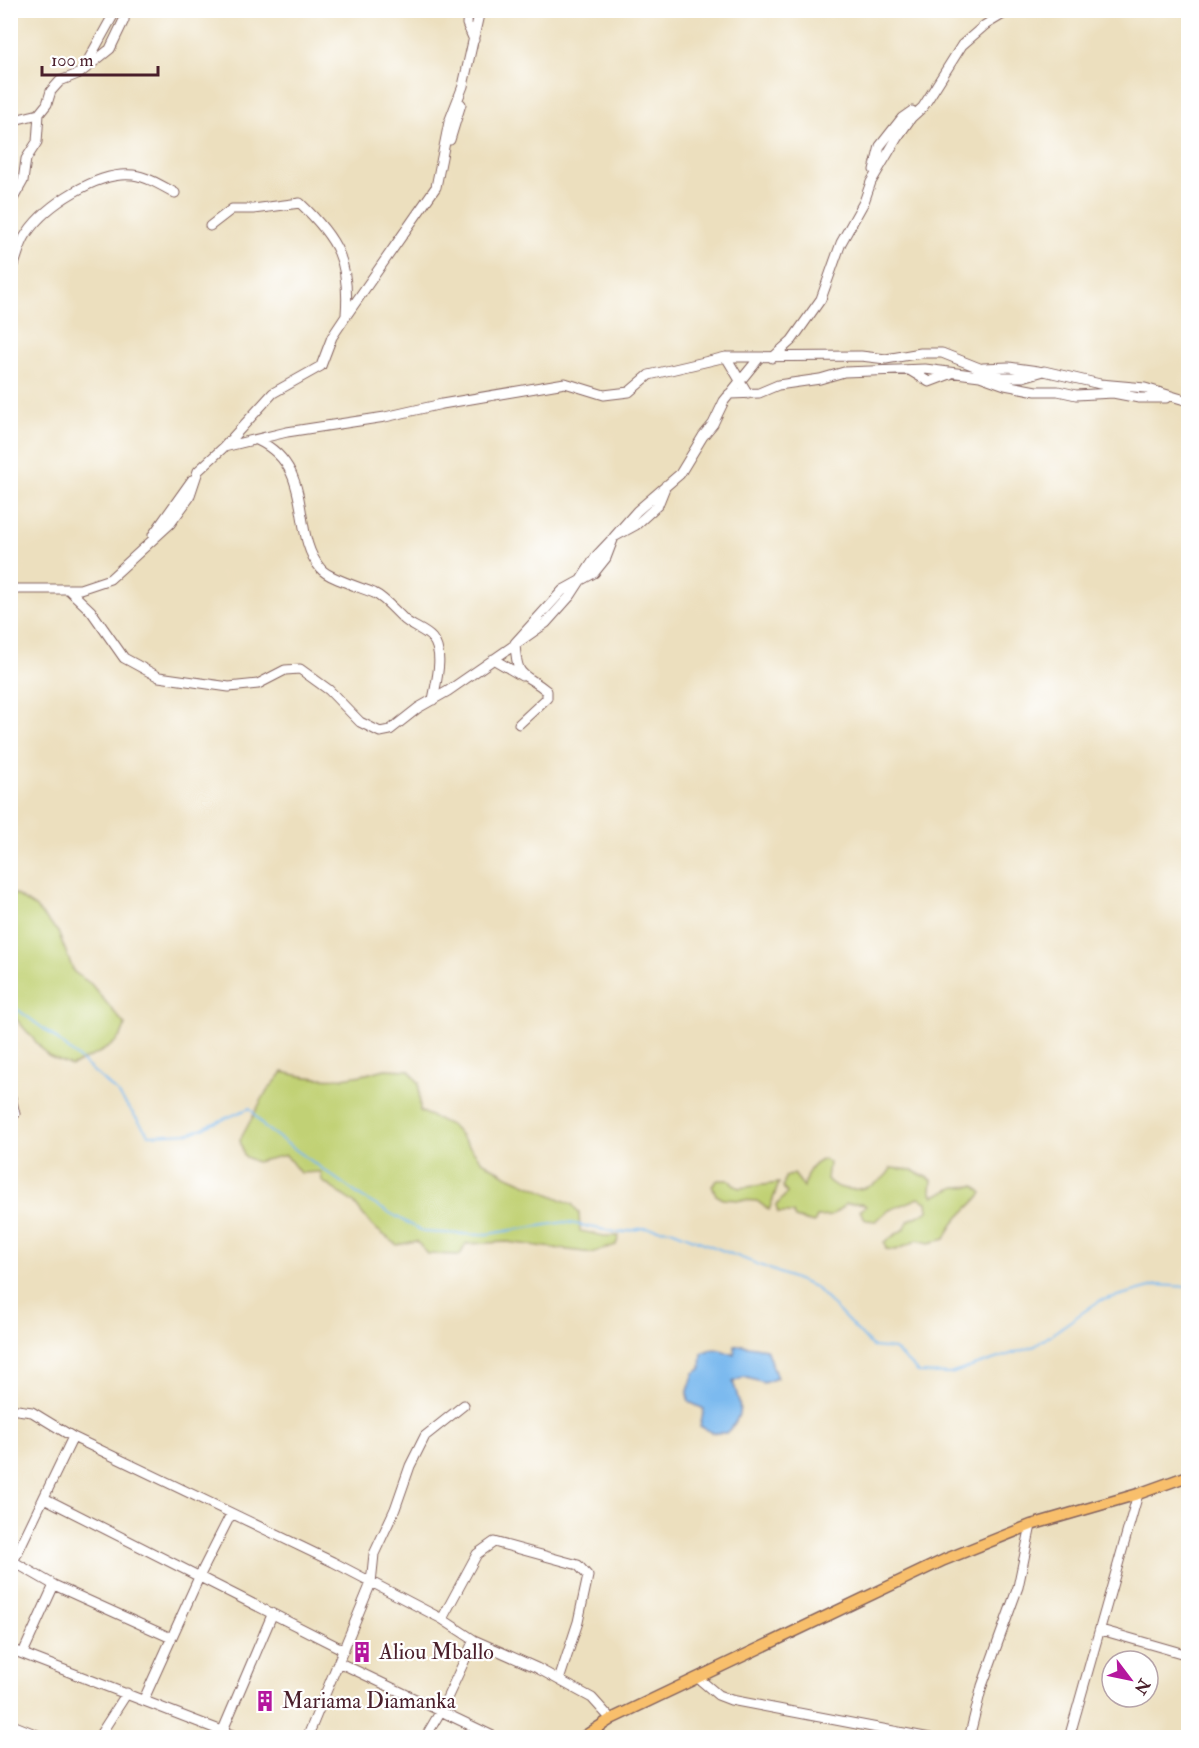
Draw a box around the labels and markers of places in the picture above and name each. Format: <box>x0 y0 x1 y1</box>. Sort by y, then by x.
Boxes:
place label: Aliou Mballo <box>378 1638 494 1666</box>
building icon: Aliou Mballo <box>350 1640 374 1664</box>
place label: Mariama Diamanka <box>282 1687 457 1715</box>
building icon: Mariama Diamanka <box>253 1689 277 1713</box>

